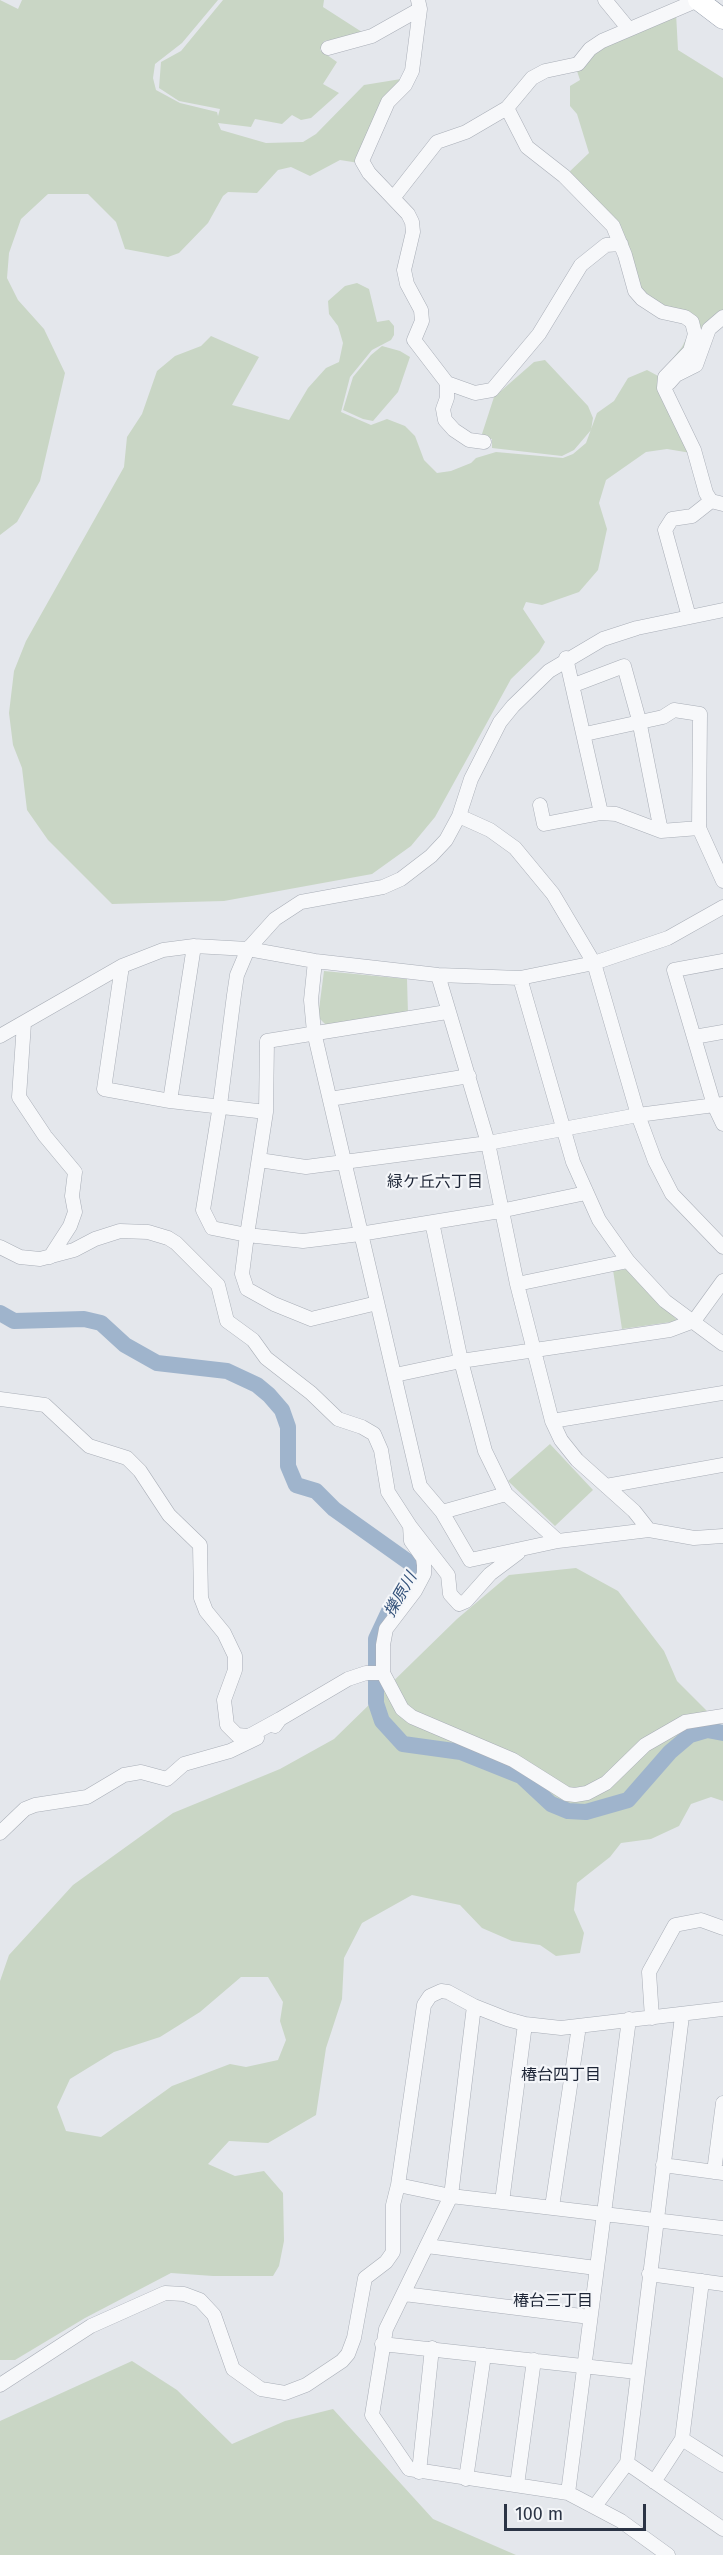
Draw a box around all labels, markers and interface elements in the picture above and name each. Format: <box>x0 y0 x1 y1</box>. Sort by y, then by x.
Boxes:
district label: 緑ケ丘六丁目 <box>387 1173 483 1193</box>
water label: 擽原川 <box>381 1569 421 1621</box>
district label: 椿台四丁目 <box>521 2066 601 2086</box>
district label: 椿台三丁目 <box>513 2292 593 2312</box>
scale bar <box>507 2492 650 2530</box>
text: 100 m <box>515 2503 563 2525</box>

